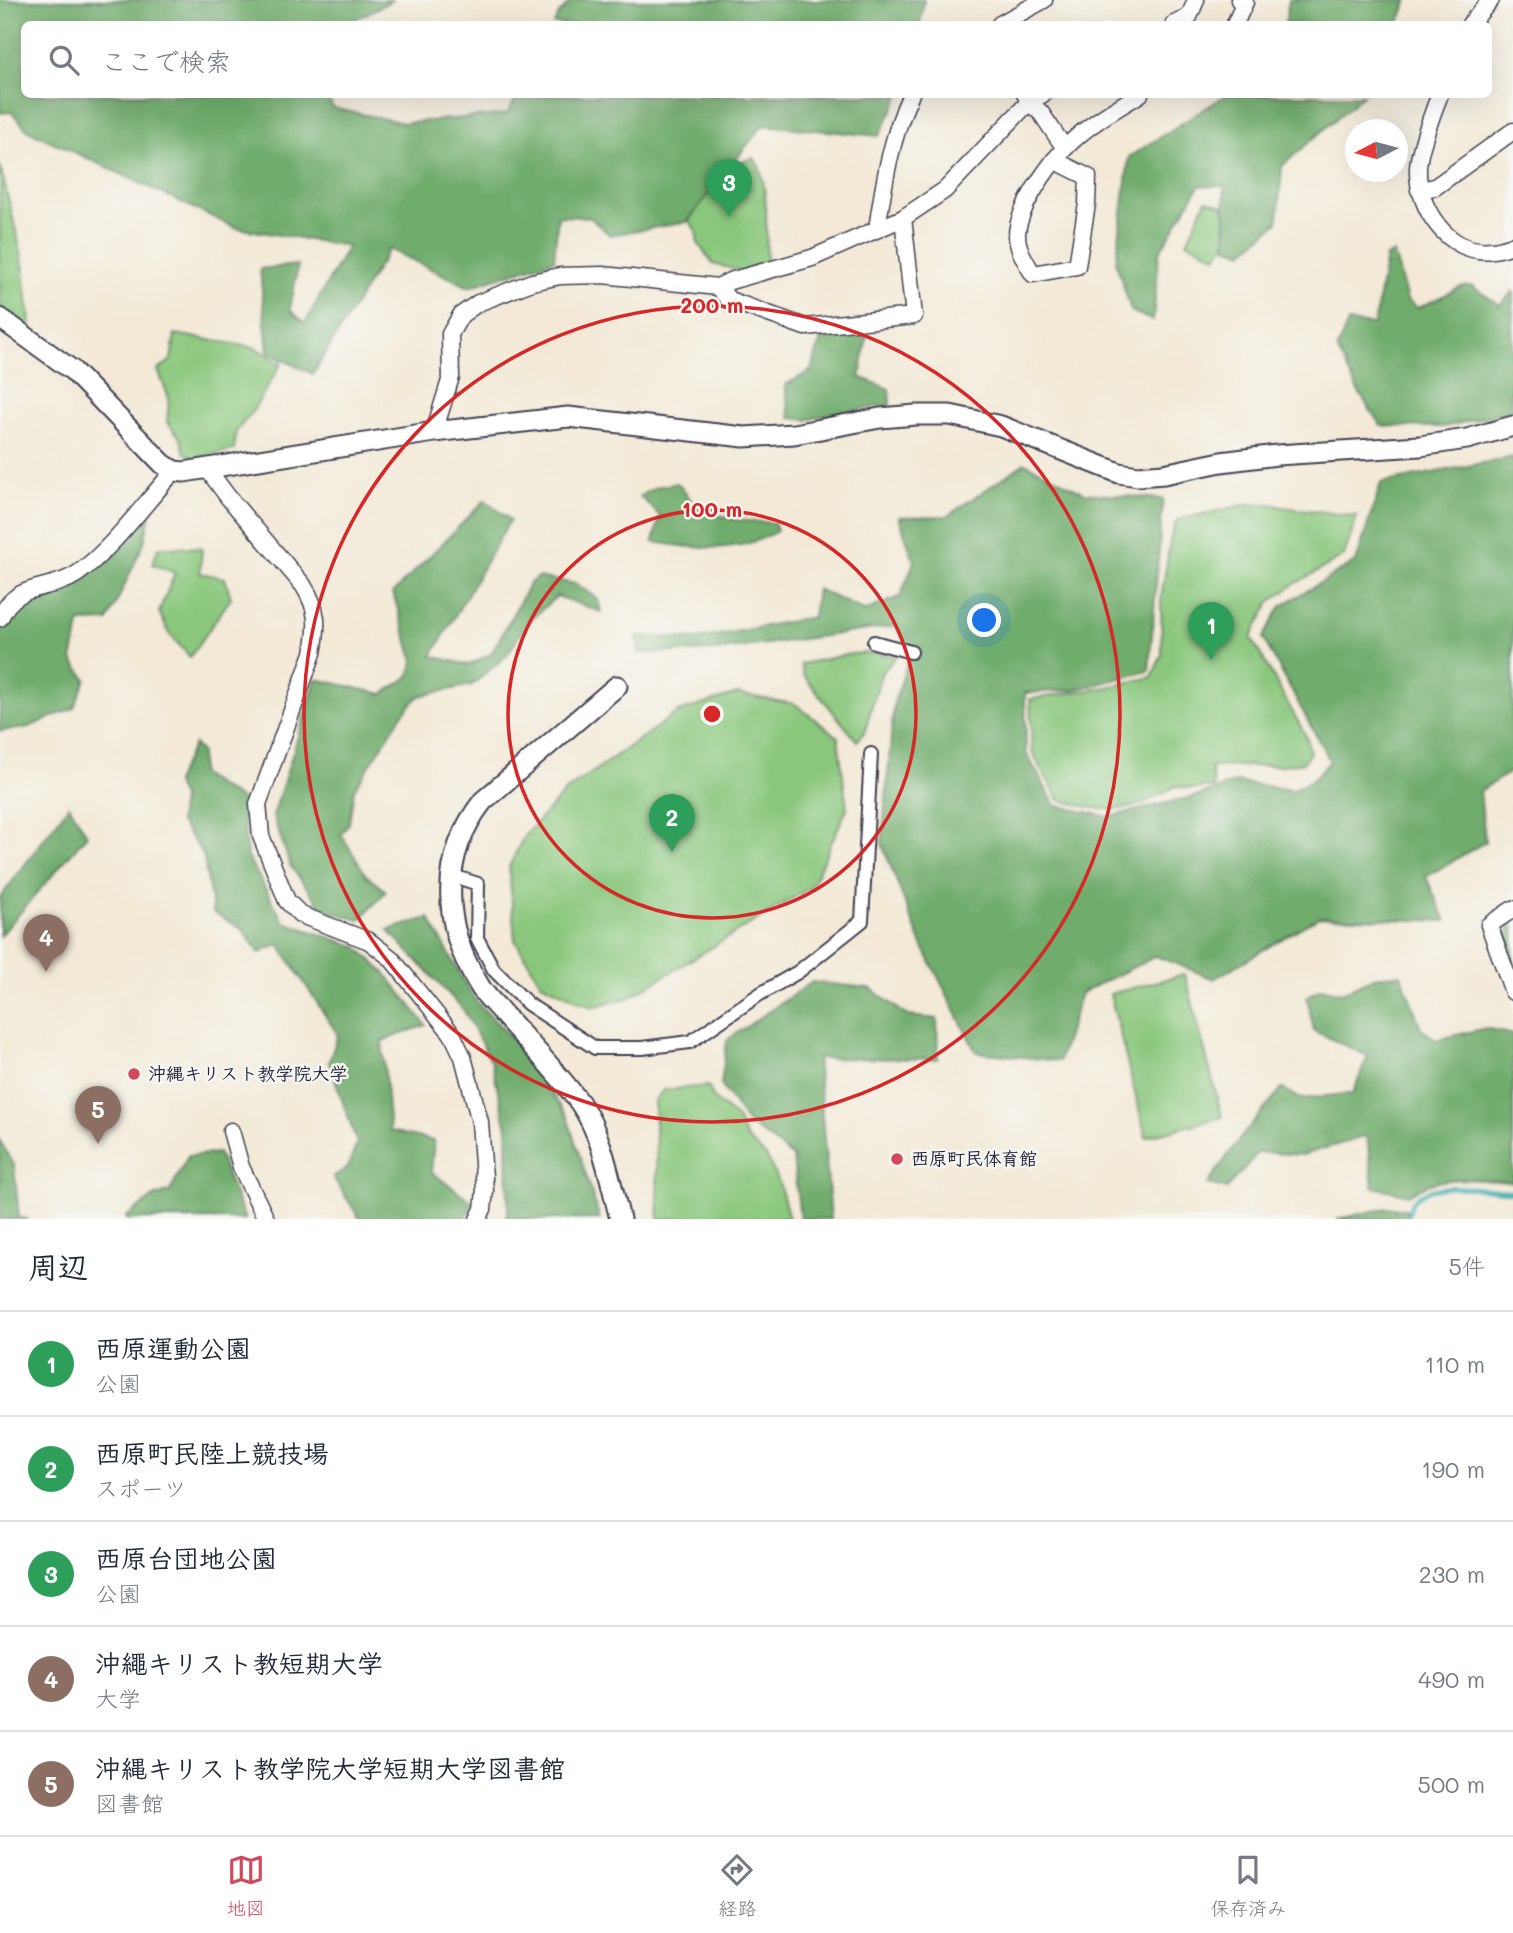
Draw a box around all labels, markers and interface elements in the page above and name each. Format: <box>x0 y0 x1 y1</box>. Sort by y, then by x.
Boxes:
search box <box>21 21 1492 98</box>
icon: search <box>45 41 83 79</box>
text: ここで検索 <box>101 44 231 78</box>
north arrow <box>1345 119 1408 182</box>
pin: 3 <box>706 159 752 217</box>
text: 200 m <box>681 291 743 318</box>
text: 100 m <box>682 495 742 522</box>
pin: 1 <box>1188 602 1234 660</box>
your location <box>967 603 1001 637</box>
centre of rings <box>700 702 724 726</box>
pin: 2 <box>649 794 695 852</box>
pin: 4 <box>23 914 69 972</box>
place label: 沖縄キリスト教学院大学 <box>148 1061 347 1085</box>
marker: 沖縄キリスト教学院大学 <box>126 1066 142 1082</box>
pin: 5 <box>75 1086 121 1144</box>
place label: 西原町民体育館 <box>911 1146 1037 1170</box>
marker: 西原町民体育館 <box>889 1151 905 1167</box>
text: 周辺 <box>28 1246 88 1286</box>
text: 5件 <box>1449 1251 1485 1281</box>
text: 西原運動公園 <box>95 1331 251 1365</box>
text: 1 <box>46 1349 56 1379</box>
text: 110 m <box>1425 1349 1485 1379</box>
text: 公園 <box>95 1368 141 1398</box>
text: 西原町民陸上競技場 <box>95 1436 329 1470</box>
text: 2 <box>45 1454 57 1484</box>
text: 190 m <box>1421 1454 1485 1484</box>
text: スポーツ <box>95 1473 187 1503</box>
text: 西原台団地公園 <box>95 1541 277 1575</box>
text: 3 <box>44 1559 58 1589</box>
text: 230 m <box>1419 1559 1485 1589</box>
text: 公園 <box>95 1578 141 1608</box>
text: 沖繩キリスト教短期大学 <box>95 1646 383 1680</box>
text: 4 <box>44 1664 58 1694</box>
text: 490 m <box>1418 1664 1485 1694</box>
text: 大学 <box>95 1683 141 1713</box>
text: 沖縄キリスト教学院大学短期大学図書館 <box>95 1751 565 1785</box>
text: 5 <box>44 1769 58 1799</box>
text: 500 m <box>1418 1769 1485 1799</box>
text: 図書館 <box>95 1788 164 1818</box>
tab: 地図 <box>227 1851 265 1920</box>
tab: 経路 <box>718 1851 756 1920</box>
tab: 保存済み <box>1210 1851 1286 1920</box>

